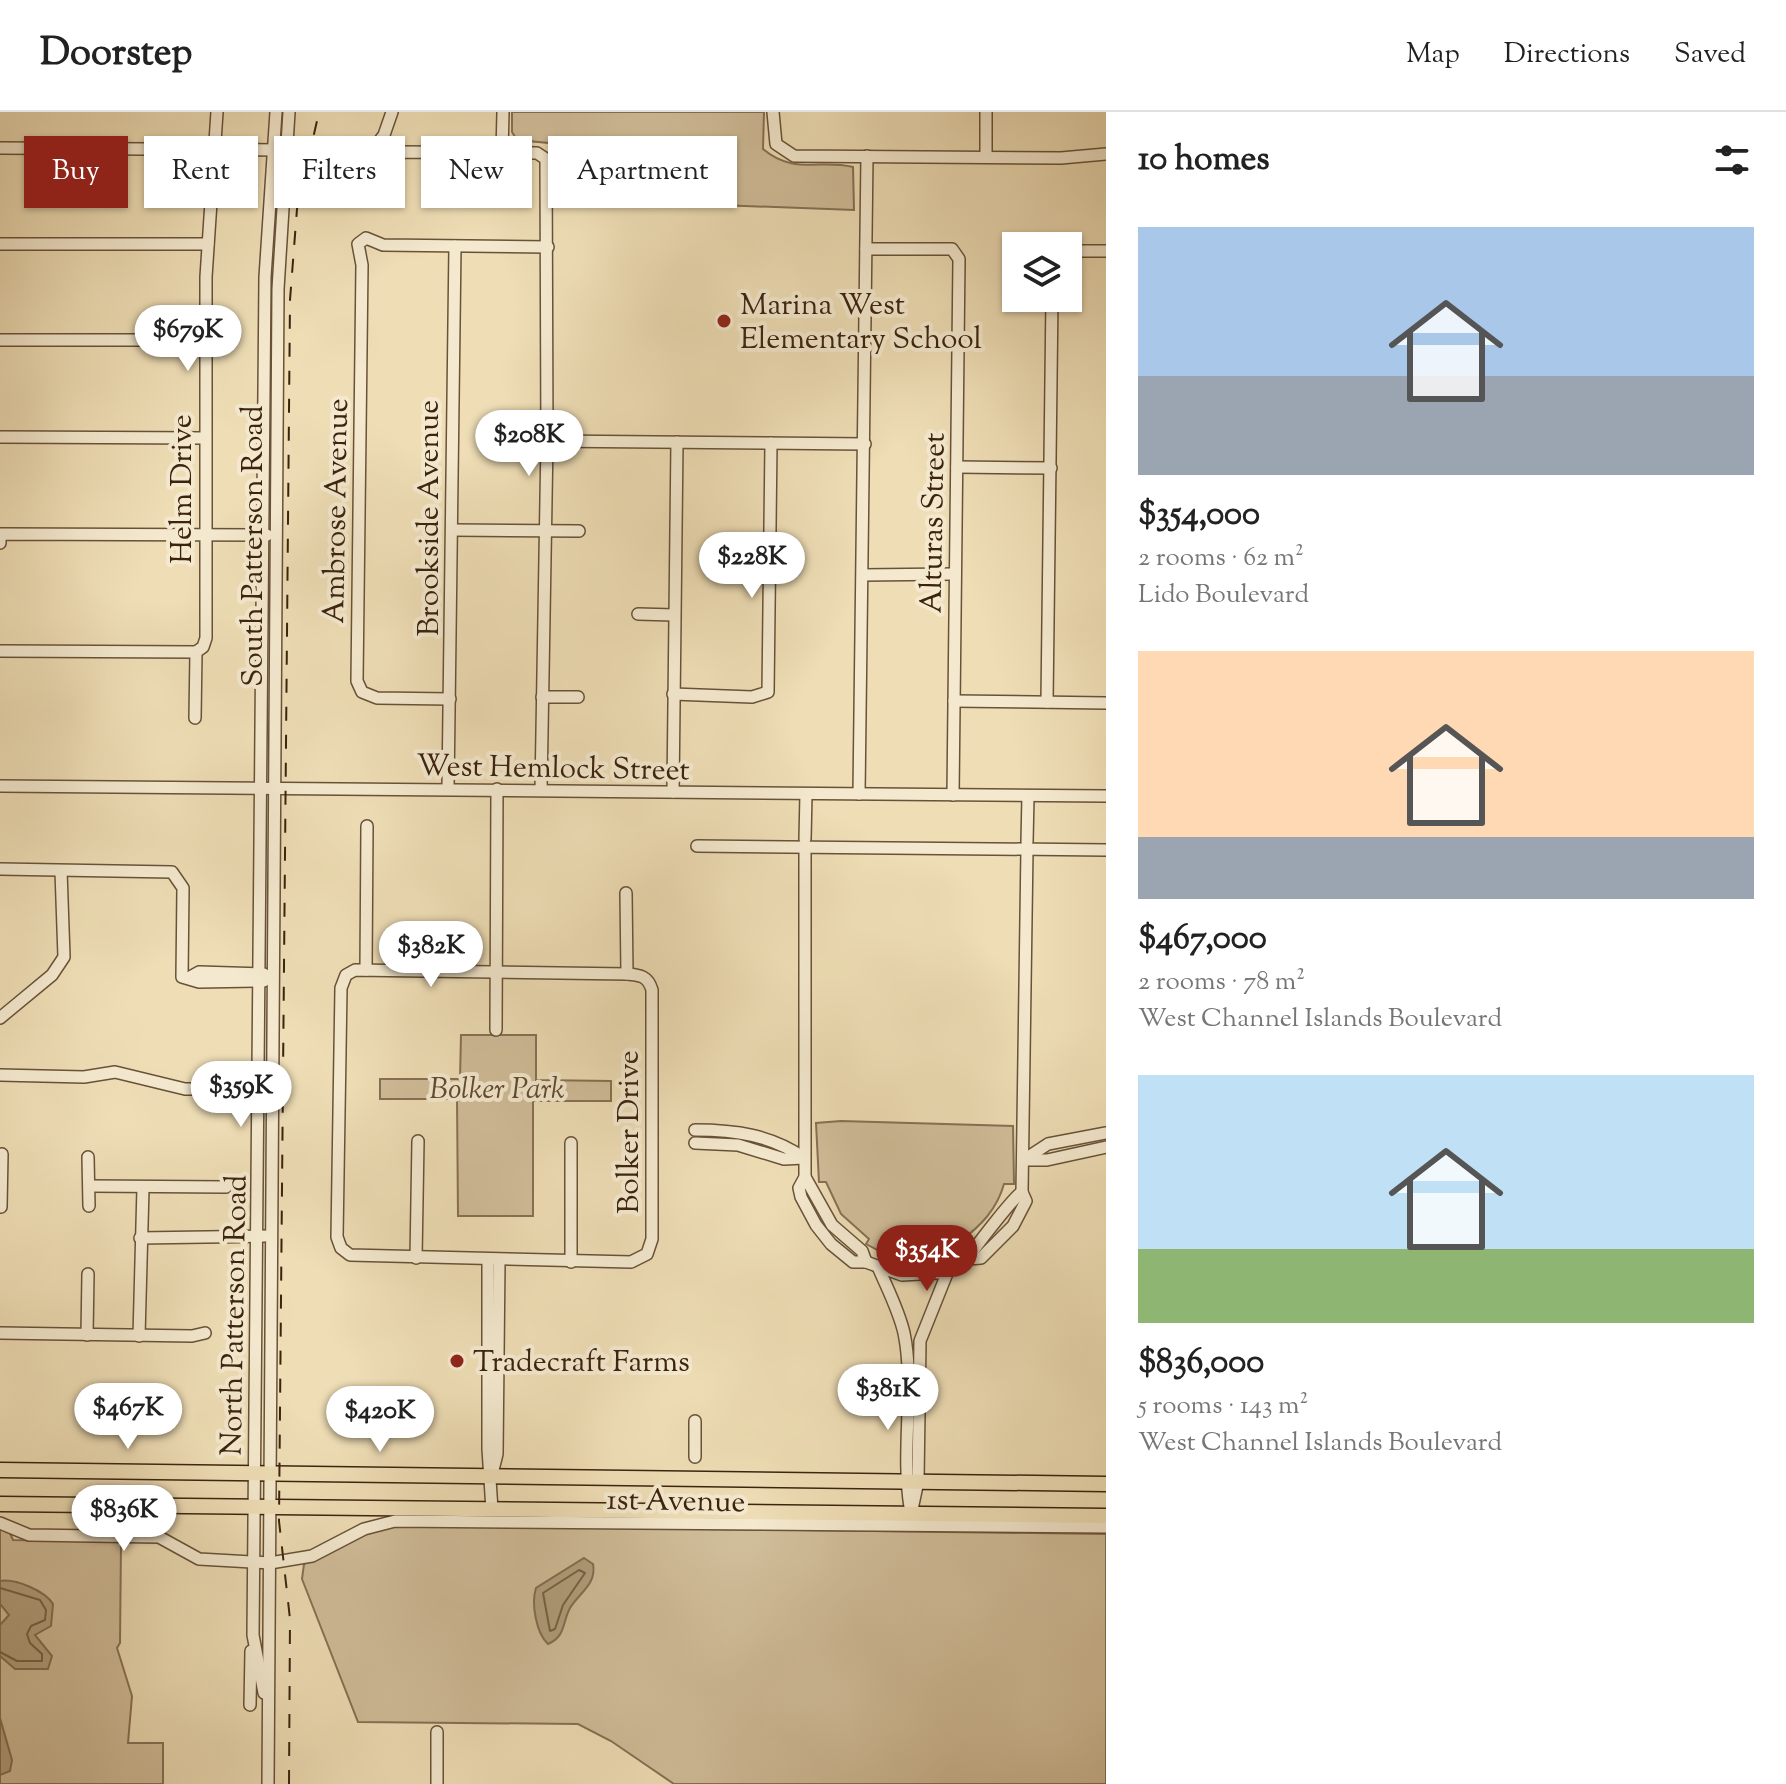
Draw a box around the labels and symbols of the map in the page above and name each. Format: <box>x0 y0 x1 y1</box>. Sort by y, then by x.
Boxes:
place label: Marina West Elementary School <box>740 285 982 362</box>
pin: $679K <box>132 305 244 373</box>
marker: Marina West Elementary School <box>715 312 733 330</box>
street label: Ambrose Avenue <box>314 398 361 624</box>
street label: Brookside Avenue <box>409 400 452 636</box>
street label: South Patterson Road <box>233 405 276 687</box>
pin: $208K <box>473 410 585 478</box>
street label: Helm Drive <box>162 414 205 564</box>
street label: Alturas Street <box>911 432 958 614</box>
pin: $228K <box>696 532 808 600</box>
street label: West Hemlock Street <box>416 746 690 793</box>
pin: $382K <box>375 921 487 989</box>
street label: Bolker Drive <box>609 1050 652 1214</box>
pin: $359K <box>185 1061 297 1129</box>
park label: Bolker Park <box>430 1069 564 1112</box>
street label: North Patterson Road <box>212 1174 259 1456</box>
pin: $354K <box>871 1225 983 1293</box>
place label: Tradecraft Farms <box>473 1342 690 1385</box>
marker: Tradecraft Farms <box>448 1352 466 1370</box>
pin: $381K <box>832 1364 944 1432</box>
pin: $467K <box>72 1383 184 1451</box>
pin: $420K <box>324 1386 436 1454</box>
street label: 1st Avenue <box>606 1480 746 1525</box>
pin: $836K <box>68 1485 180 1553</box>

